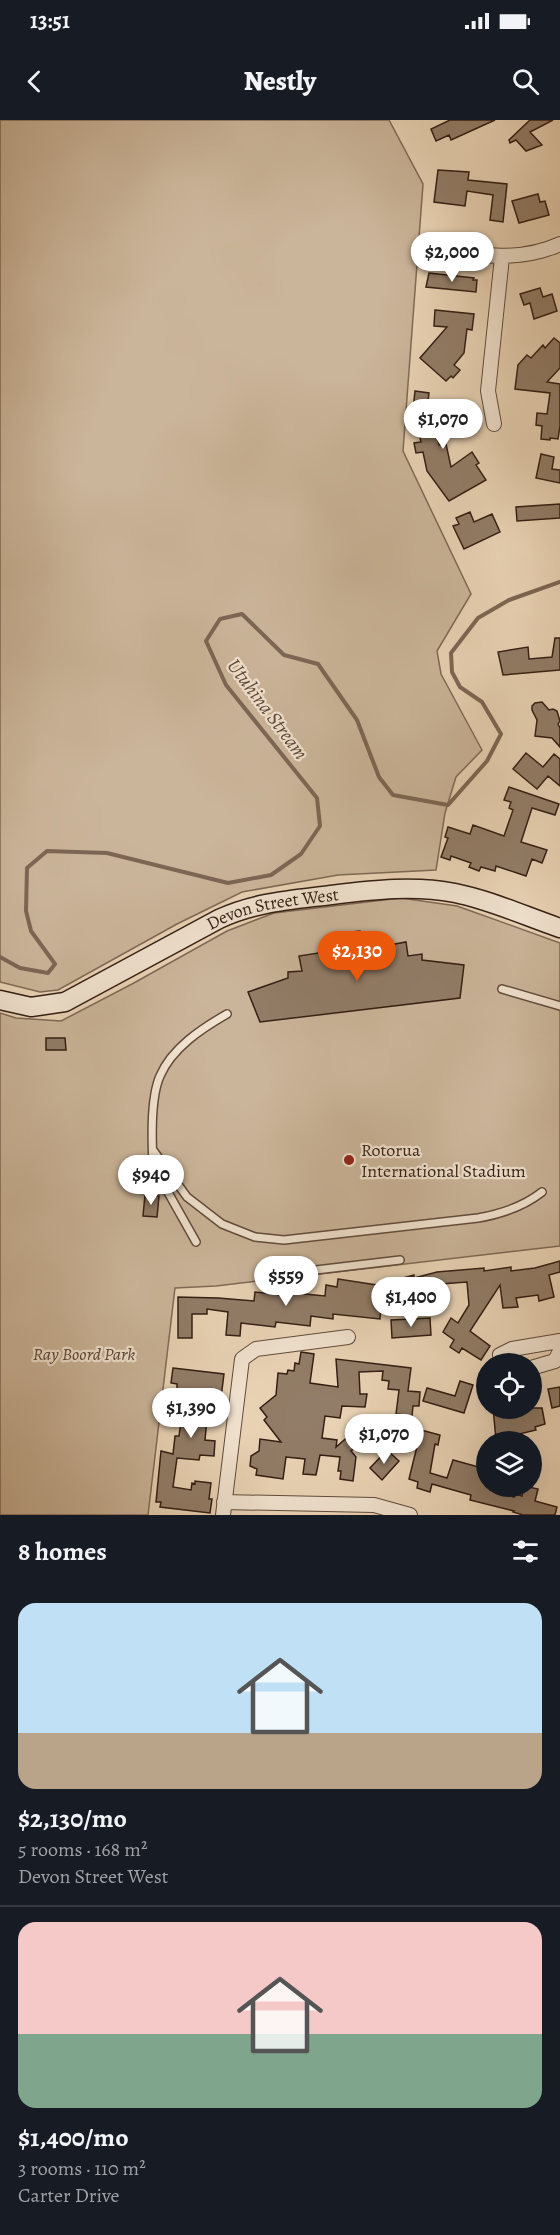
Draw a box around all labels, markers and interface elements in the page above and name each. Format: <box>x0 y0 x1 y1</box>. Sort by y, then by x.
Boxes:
text: 13:51 <box>30 6 70 36</box>
text: Nestly <box>244 63 316 99</box>
icon: back <box>18 65 51 98</box>
icon: search <box>509 65 542 98</box>
pin: $2,000 <box>403 232 501 283</box>
text: $2,000 <box>425 238 479 265</box>
pin: $1,070 <box>394 399 492 450</box>
text: $1,070 <box>418 405 468 432</box>
water label: Utuhina Stream <box>221 653 314 765</box>
street label: Devon Street West <box>202 882 340 936</box>
pin: $2,130 <box>308 931 406 982</box>
text: $2,130 <box>332 937 382 964</box>
place label: Rotorua International Stadium <box>361 1138 526 1183</box>
marker: Rotorua International Stadium <box>342 1153 356 1167</box>
pin: $940 <box>115 1155 187 1206</box>
text: $940 <box>132 1161 170 1188</box>
pin: $559 <box>250 1256 322 1307</box>
text: $559 <box>268 1262 304 1289</box>
pin: $1,400 <box>362 1277 460 1328</box>
text: $1,400 <box>385 1283 437 1310</box>
park label: Ray Boord Park <box>33 1342 135 1366</box>
map controls <box>476 1353 542 1497</box>
button: locate <box>476 1353 542 1419</box>
pin: $1,390 <box>142 1388 240 1439</box>
text: $1,390 <box>166 1394 216 1421</box>
pin: $1,070 <box>335 1414 433 1465</box>
text: $1,070 <box>359 1420 409 1447</box>
button: layers <box>476 1431 542 1497</box>
text: 8 homes <box>18 1534 107 1569</box>
icon: filters <box>509 1535 542 1568</box>
icon: home <box>226 1642 334 1750</box>
text: $2,130/mo <box>18 1801 127 1836</box>
text: 5 rooms · 168 m² <box>18 1836 147 1863</box>
text: Devon Street West <box>18 1863 168 1890</box>
icon: home <box>226 1961 334 2069</box>
text: $1,400/mo <box>18 2120 129 2155</box>
text: 3 rooms · 110 m² <box>18 2155 146 2182</box>
text: Carter Drive <box>18 2182 120 2209</box>

